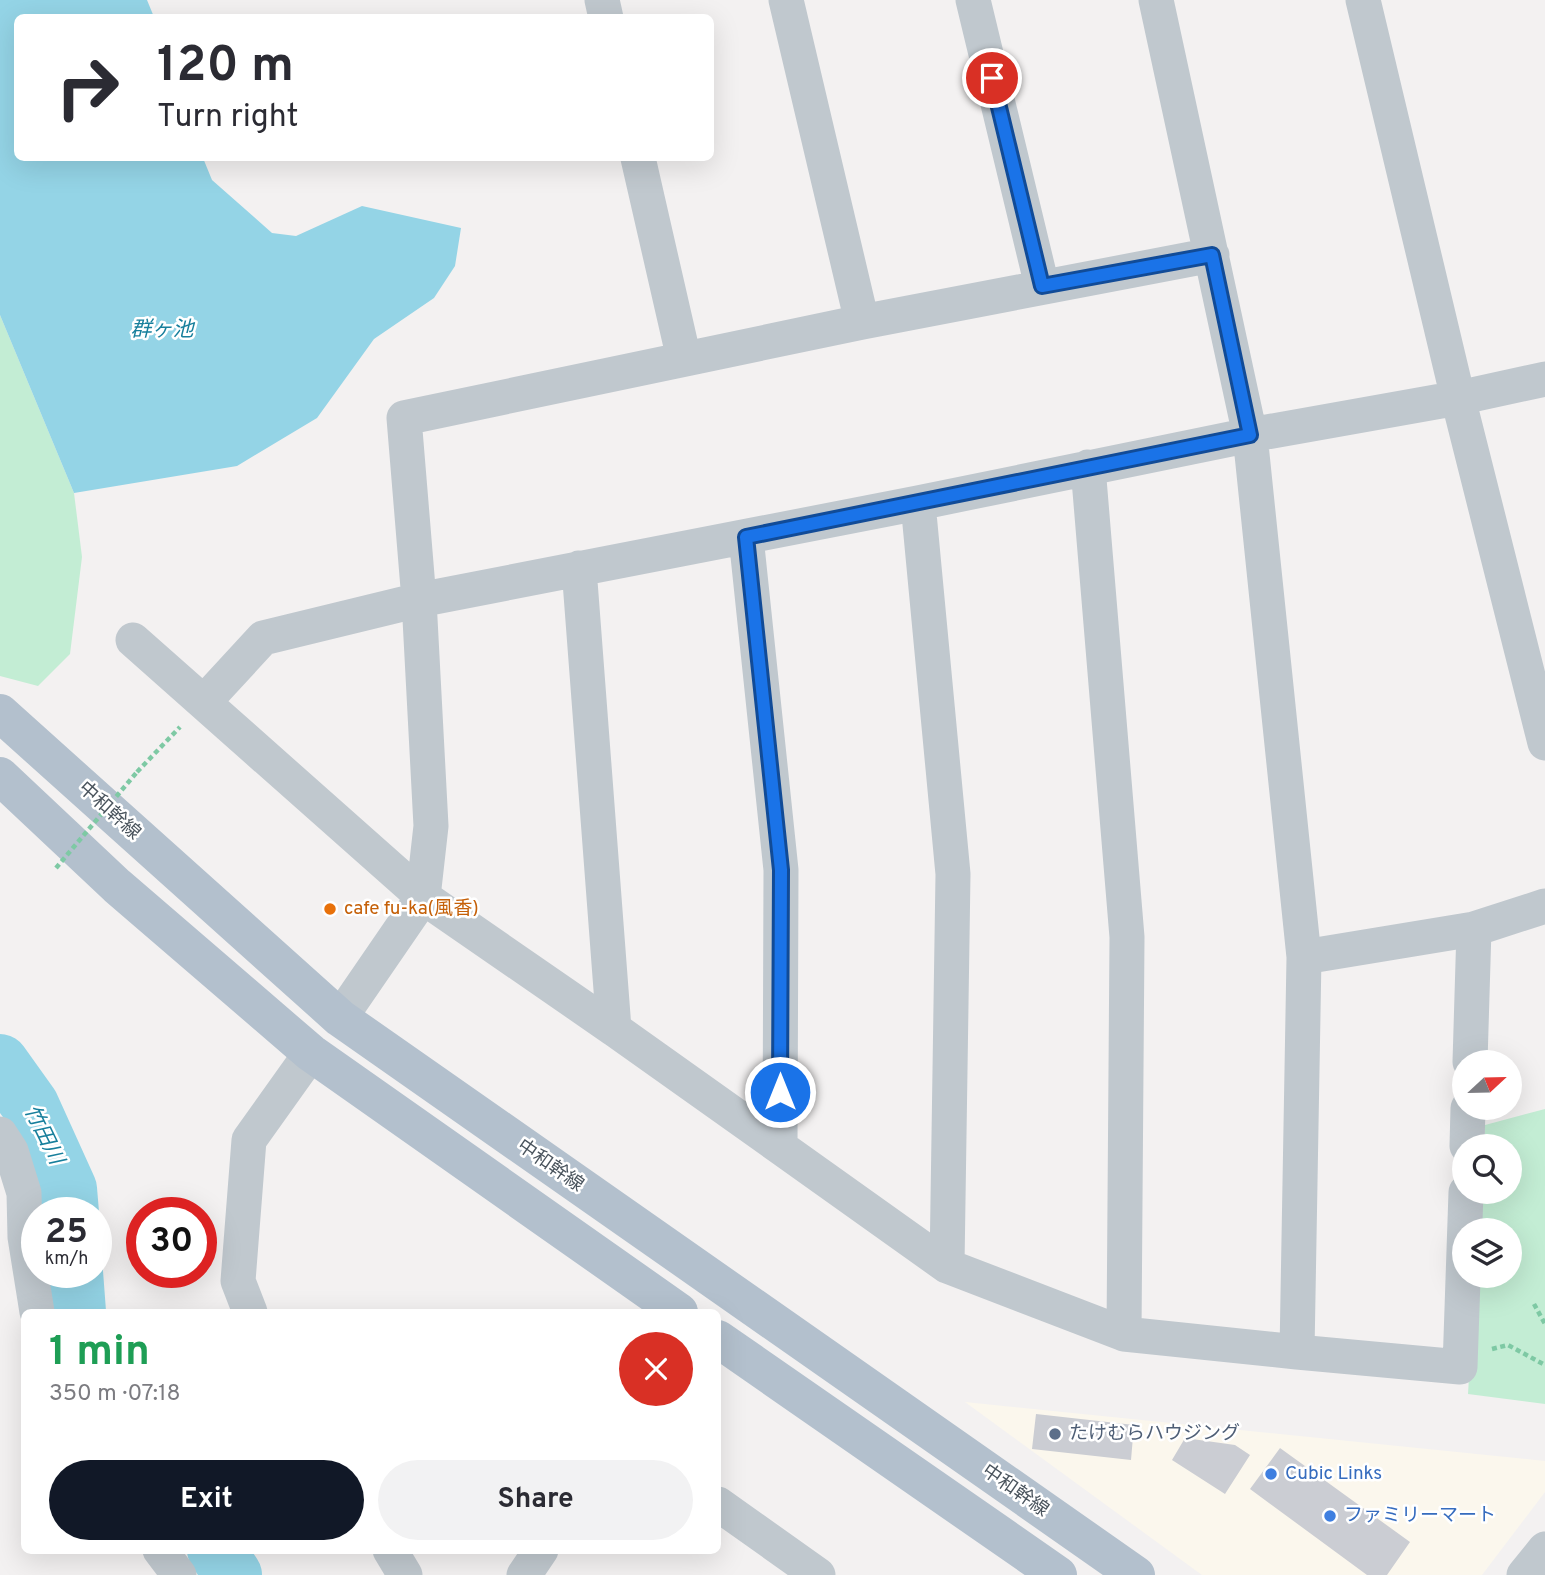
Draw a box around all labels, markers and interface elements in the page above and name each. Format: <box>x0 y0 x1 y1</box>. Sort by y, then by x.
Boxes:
text: 120 m <box>157 37 294 99</box>
icon: right <box>42 42 133 133</box>
pin <box>962 48 1022 108</box>
icon: arrive <box>973 59 1011 97</box>
text: Turn right <box>157 98 299 138</box>
water label: 群ヶ池 <box>131 317 195 344</box>
street label: 中和幹線 <box>73 777 145 845</box>
place label: cafe fu-ka(風香) <box>344 897 479 921</box>
marker: cafe fu-ka(風香) <box>322 901 338 917</box>
north arrow <box>1452 1050 1522 1120</box>
map controls <box>1452 1050 1522 1288</box>
position arrow <box>743 1055 817 1129</box>
water label: 竹田川 <box>17 1101 70 1171</box>
street label: 中和幹線 <box>512 1134 588 1198</box>
button: search <box>1452 1134 1522 1204</box>
speed limit sign: 30 <box>126 1197 217 1288</box>
text: 25 <box>45 1211 88 1255</box>
button: layers <box>1452 1218 1522 1288</box>
text: km/h <box>45 1248 88 1271</box>
text: 1 min <box>49 1327 150 1380</box>
button: close <box>619 1332 693 1406</box>
text: 350 m · 07:18 <box>49 1380 181 1409</box>
place label: たけむらハウジング <box>1069 1422 1240 1446</box>
marker: たけむらハウジング <box>1047 1426 1063 1442</box>
street label: 中和幹線 <box>977 1459 1053 1523</box>
button: Exit <box>49 1460 364 1540</box>
button: Share <box>378 1460 693 1540</box>
place label: Cubic Links <box>1285 1462 1382 1486</box>
marker: Cubic Links <box>1263 1466 1279 1482</box>
place label: ファミリーマート <box>1344 1504 1496 1528</box>
marker: ファミリーマート <box>1322 1508 1338 1524</box>

